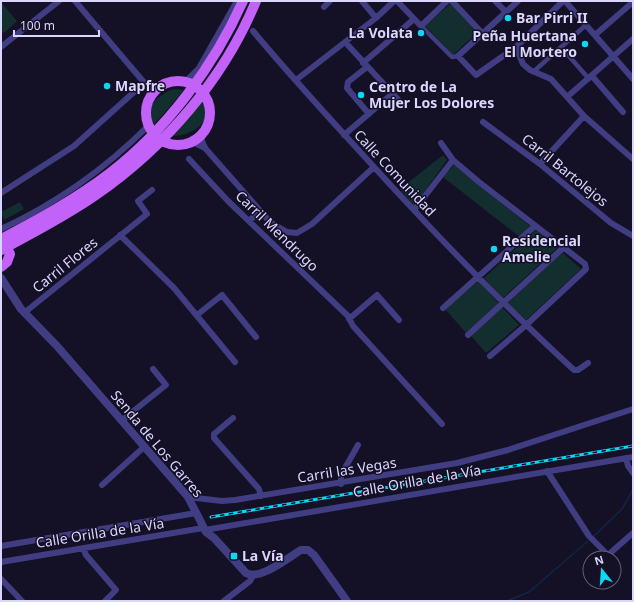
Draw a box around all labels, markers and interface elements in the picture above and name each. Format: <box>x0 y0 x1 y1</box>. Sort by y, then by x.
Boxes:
place label: Bar Pirri II <box>516 8 588 27</box>
scale bar <box>14 12 99 38</box>
marker: Bar Pirri II <box>503 13 513 23</box>
text: 100 m <box>20 17 55 34</box>
place label: La Volata <box>349 23 413 42</box>
place label: Peña Huertana El Mortero <box>472 26 577 61</box>
marker: La Volata <box>416 28 426 38</box>
marker: Peña Huertana El Mortero <box>580 39 590 49</box>
place label: Mapfre <box>115 76 165 95</box>
place label: Centro de La Mujer Los Dolores <box>369 77 494 112</box>
marker: Mapfre <box>102 81 112 91</box>
marker: Centro de La Mujer Los Dolores <box>356 90 366 100</box>
street label: Calle Comunidad <box>350 125 440 220</box>
street label: Carril Bartolejos <box>518 129 613 210</box>
street label: Carril Mendrugo <box>232 186 323 275</box>
place label: Residencial Amelie <box>502 231 581 266</box>
street label: Carril Flores <box>28 232 101 297</box>
marker: Residencial Amelie <box>489 244 499 254</box>
street label: Senda de Los Garres <box>107 386 208 502</box>
street label: Carril las Vegas <box>296 452 398 487</box>
street label: Calle Orilla de la Vía <box>351 460 482 501</box>
street label: Calle Orilla de la Vía <box>34 513 165 552</box>
place label: La Vía <box>242 546 284 565</box>
north arrow <box>582 550 622 590</box>
marker: La Vía <box>229 551 239 561</box>
text: N <box>592 551 605 568</box>

